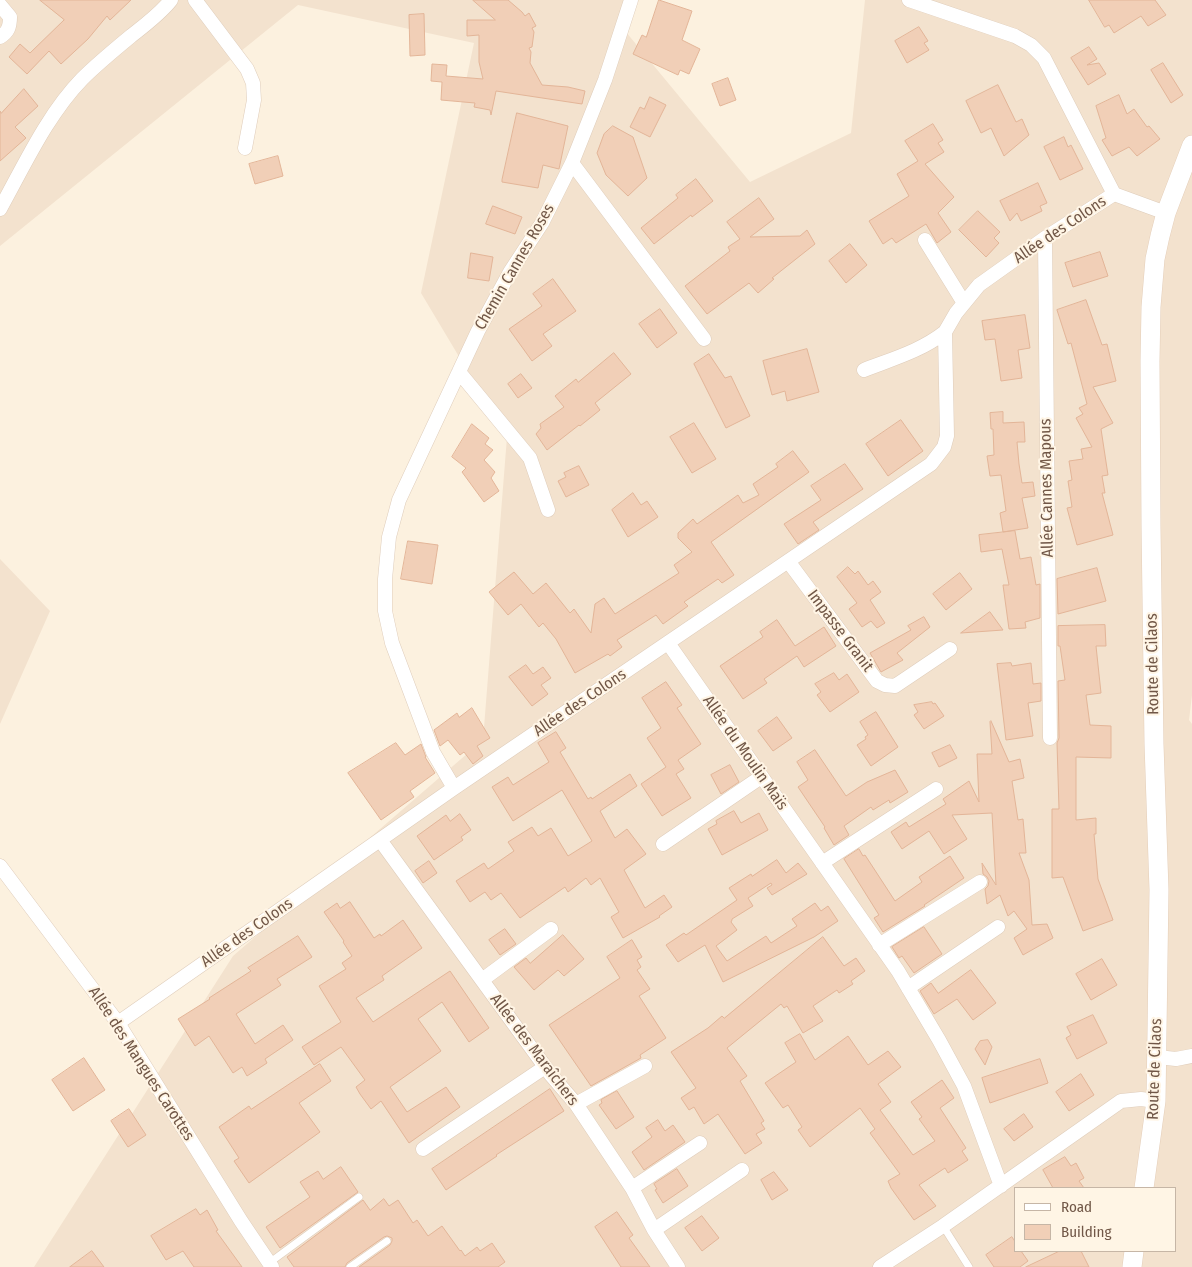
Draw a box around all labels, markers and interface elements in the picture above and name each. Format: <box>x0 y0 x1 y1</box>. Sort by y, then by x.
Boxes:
street label: Allée des Colons <box>1010 192 1110 268</box>
street label: Chemin Cannes Roses <box>471 201 559 333</box>
street label: Allée Cannes Mapous <box>1036 418 1058 558</box>
street label: Impasse Granit <box>803 586 877 676</box>
street label: Route de Cilaos <box>1143 613 1163 715</box>
street label: Allée des Colons <box>530 665 630 741</box>
street label: Allée du Moulin Maïs <box>698 692 792 814</box>
street label: Allée des Colons <box>197 894 297 972</box>
street label: Allée des Mangues Carottes <box>84 983 198 1145</box>
street label: Allée des Maraîchers <box>486 990 582 1110</box>
street label: Route de Cilaos <box>1144 1018 1166 1120</box>
legend <box>1014 1187 1177 1252</box>
text: Road <box>1061 1198 1092 1216</box>
text: Building <box>1061 1223 1112 1241</box>

